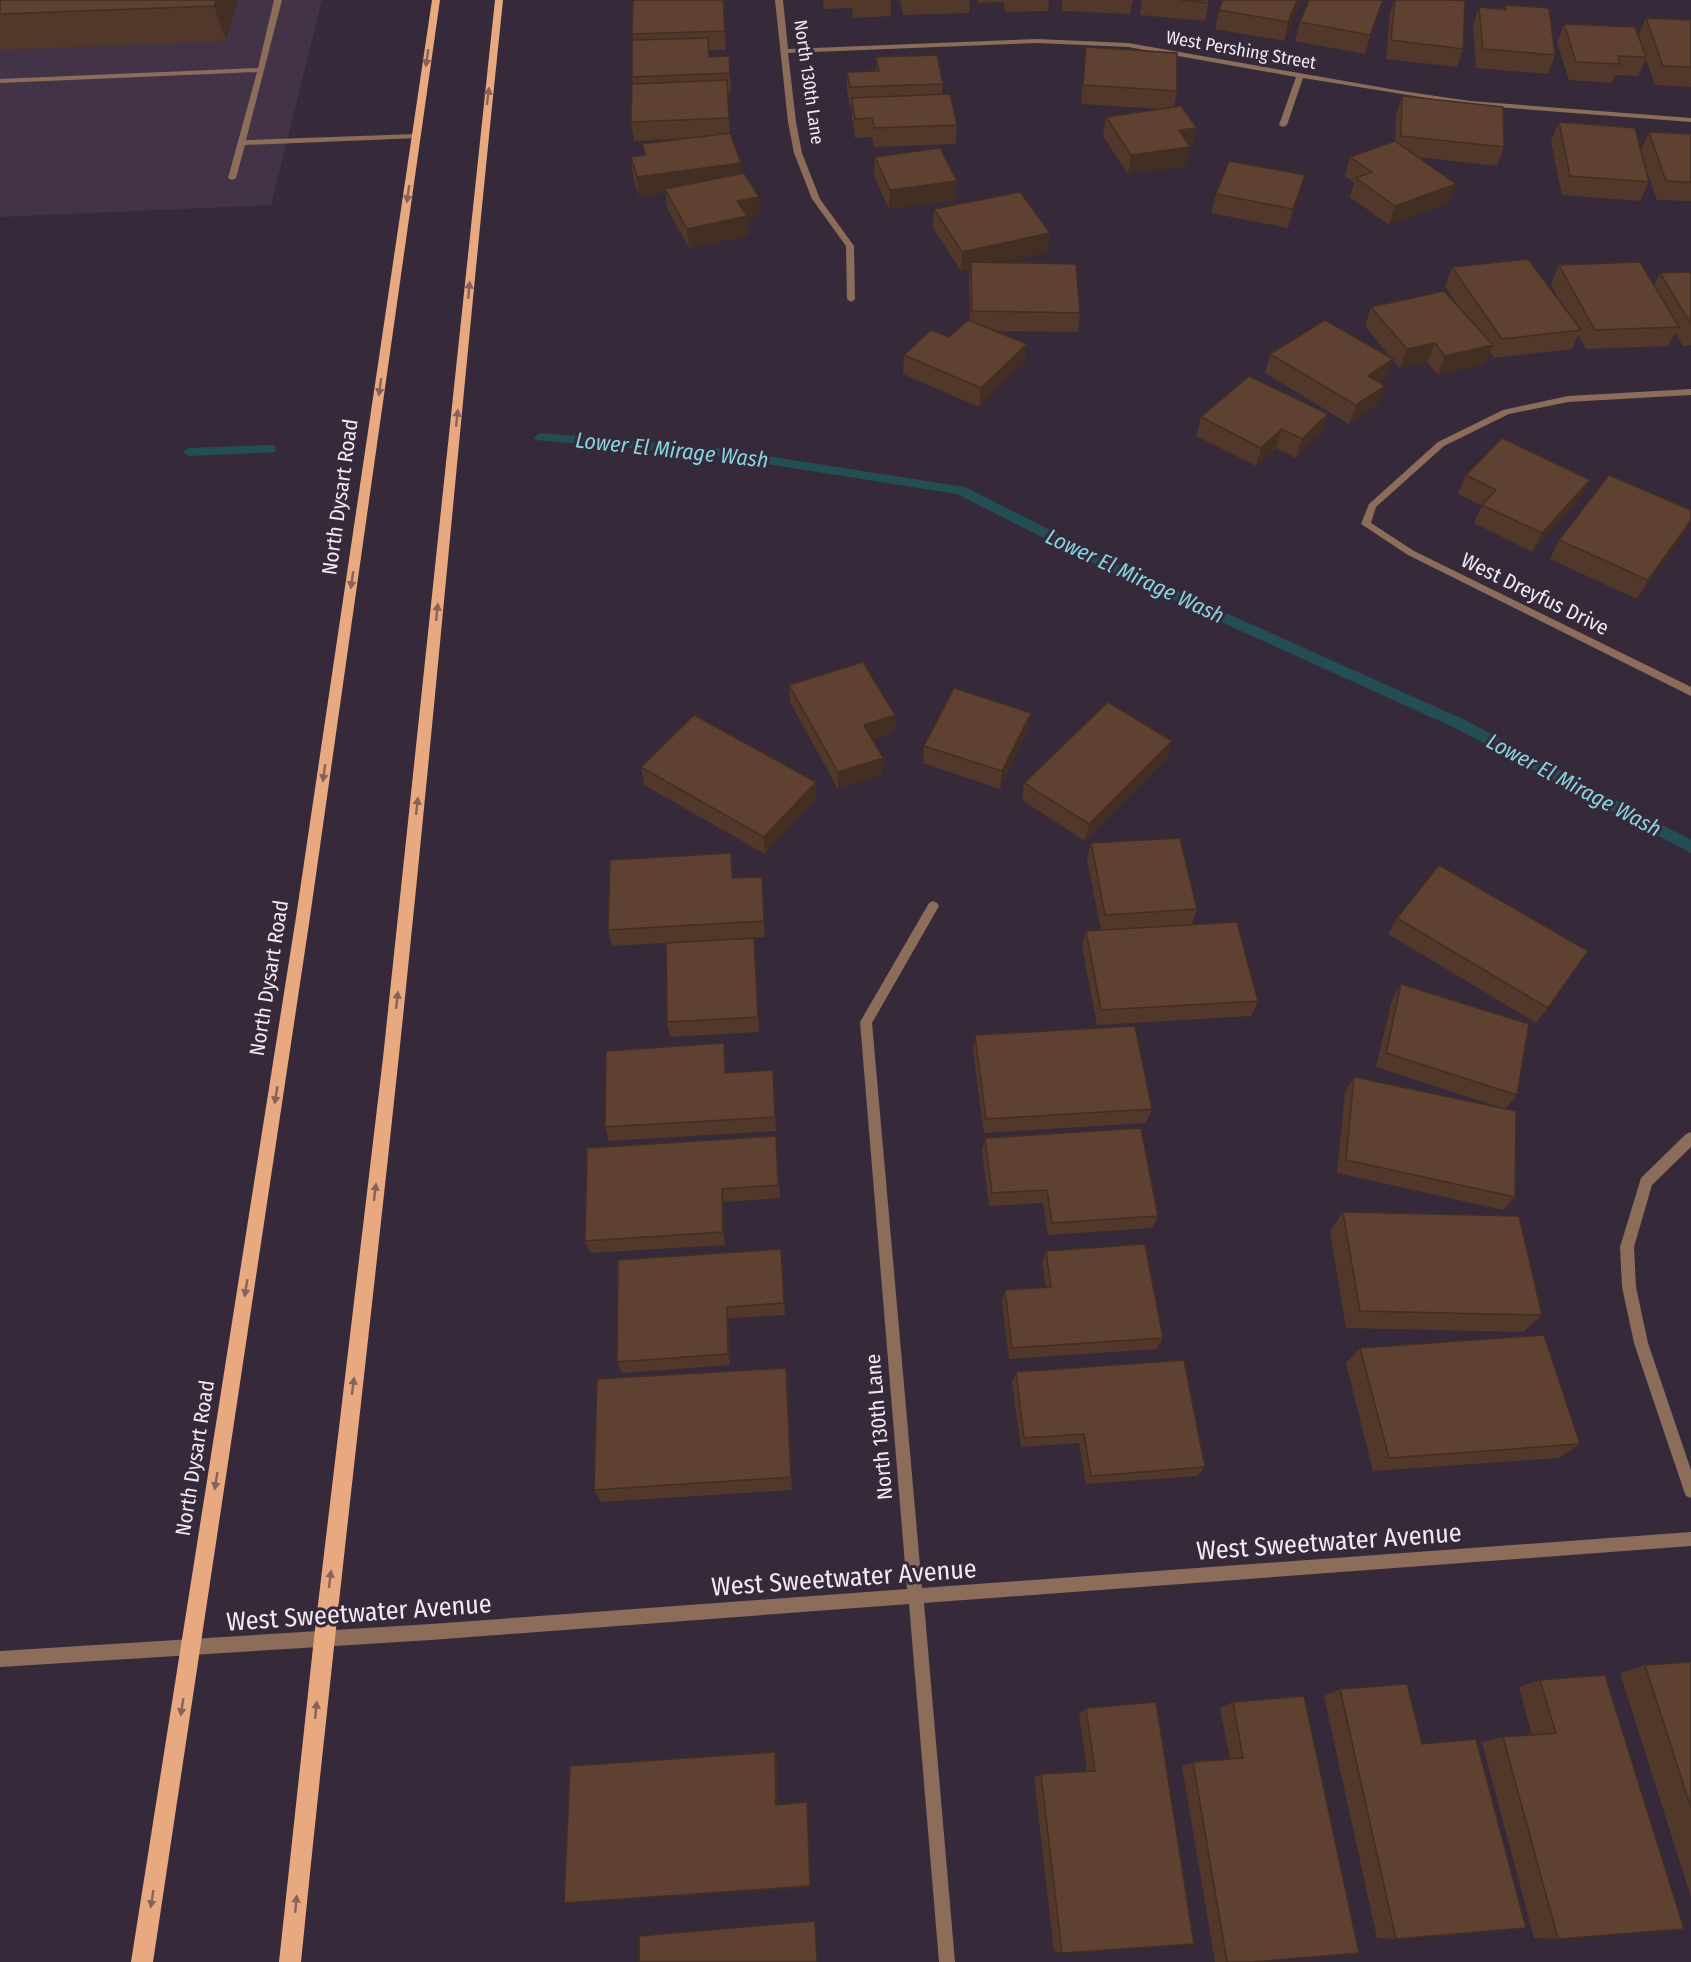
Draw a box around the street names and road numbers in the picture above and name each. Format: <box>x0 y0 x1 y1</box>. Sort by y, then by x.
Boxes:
street label: North 130th Lane <box>789 18 829 146</box>
street label: West Pershing Street <box>1164 26 1318 74</box>
street label: North Dysart Road <box>316 417 364 577</box>
street label: West Dreyfus Drive <box>1457 547 1613 641</box>
street label: North Dysart Road <box>244 898 294 1058</box>
street label: North 130th Lane <box>860 1353 898 1501</box>
street label: North Dysart Road <box>170 1378 220 1538</box>
street label: West Sweetwater Avenue <box>1195 1517 1463 1567</box>
street label: West Sweetwater Avenue <box>710 1553 978 1603</box>
street label: West Sweetwater Avenue <box>225 1588 493 1638</box>

